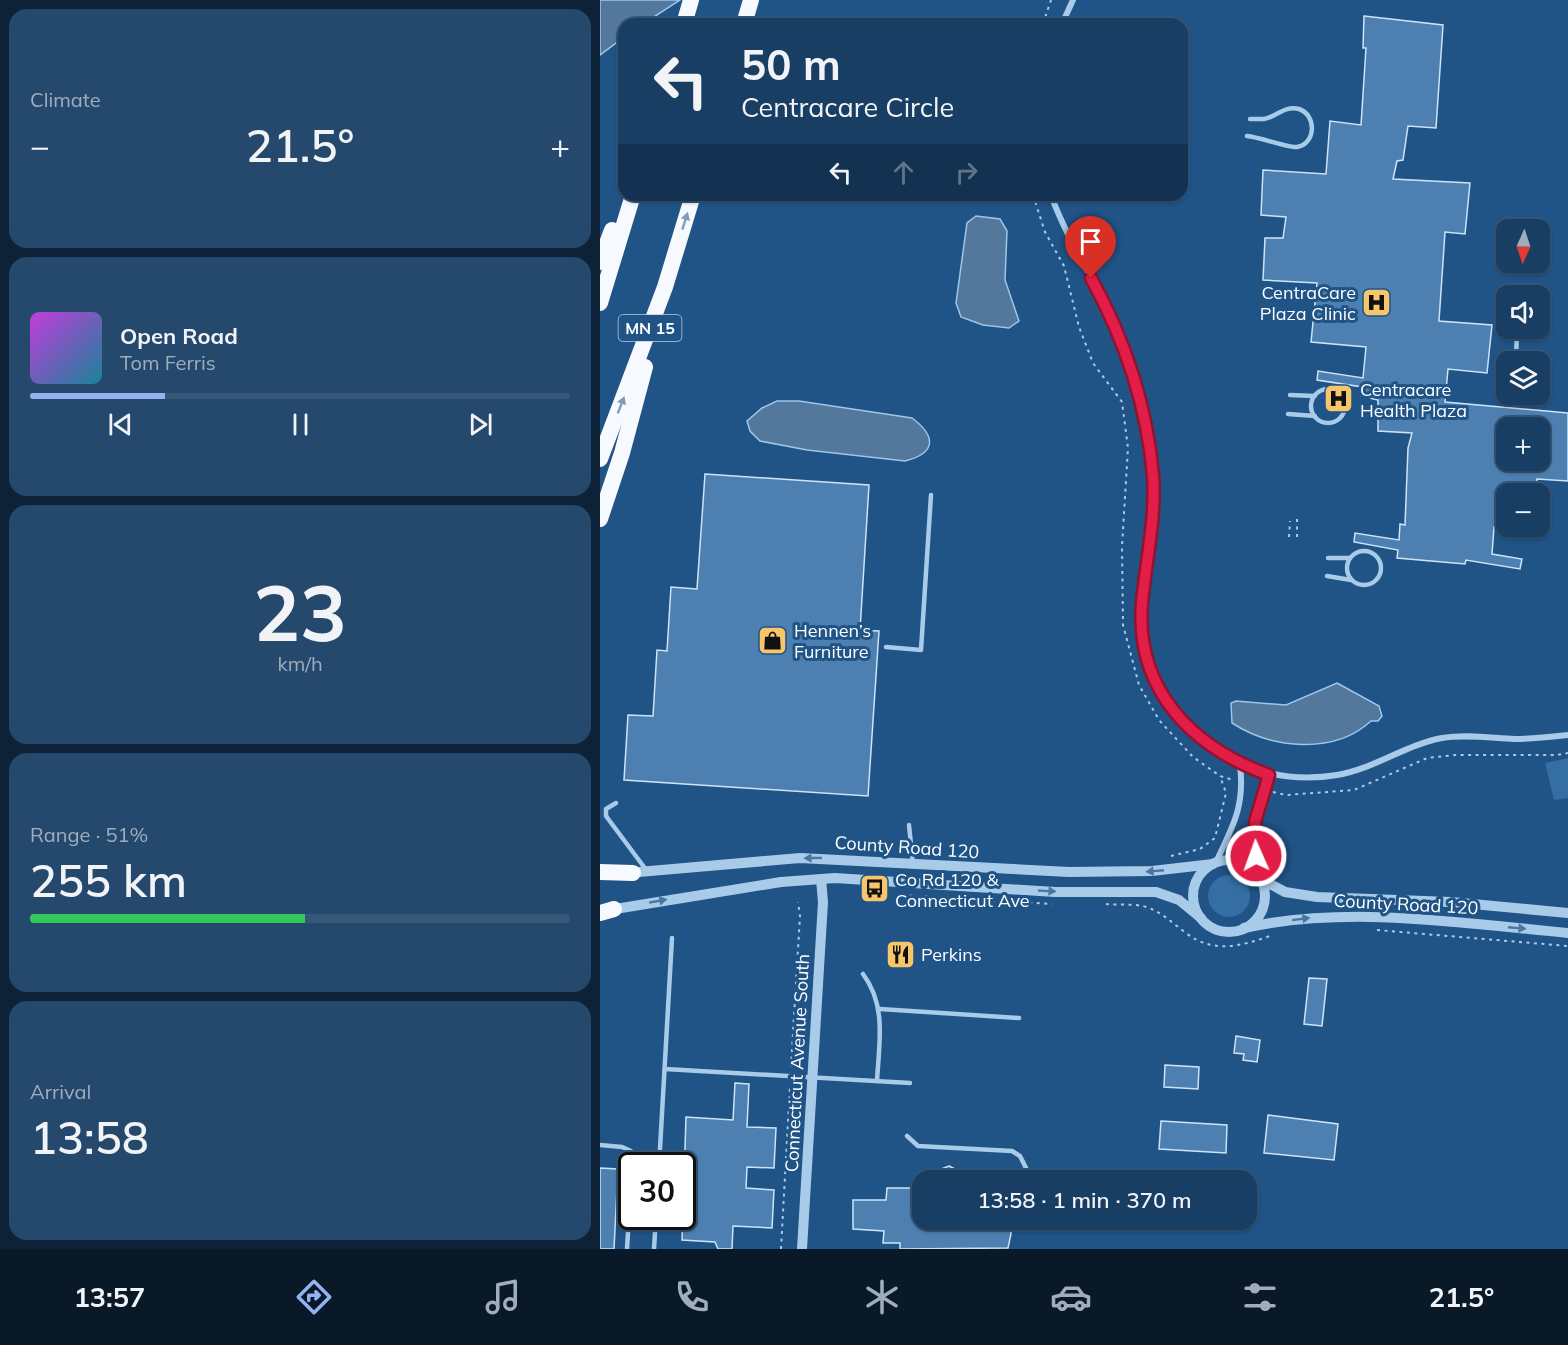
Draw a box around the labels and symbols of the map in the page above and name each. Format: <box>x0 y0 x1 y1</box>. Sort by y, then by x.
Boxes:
one-way arrow <box>681 212 690 230</box>
pin <box>1065 216 1116 278</box>
north arrow <box>1496 219 1550 273</box>
place label: CentraCare Plaza Clinic <box>1260 281 1356 325</box>
hospital icon: CentraCare Plaza Clinic <box>1361 286 1393 318</box>
road number: MN 15 <box>619 315 682 341</box>
place label: Centracare Health Plaza <box>1360 378 1467 422</box>
hospital icon: Centracare Health Plaza <box>1323 383 1355 415</box>
one-way arrow <box>617 396 626 414</box>
place label: Hennen’s Furniture <box>794 619 871 663</box>
shop icon: Hennen’s Furniture <box>757 624 789 656</box>
position arrow <box>1224 824 1288 888</box>
street label: County Road 120 <box>834 830 980 864</box>
one-way arrow <box>804 853 823 863</box>
one-way arrow <box>1145 866 1164 876</box>
place label: Co Rd 120 & Connecticut Ave <box>895 868 1030 912</box>
bus stop icon: Co Rd 120 & Connecticut Ave <box>858 873 890 905</box>
one-way arrow <box>1038 886 1057 896</box>
street label: County Road 120 <box>1333 889 1479 919</box>
one-way arrow <box>648 897 667 906</box>
one-way arrow <box>1292 914 1311 923</box>
one-way arrow <box>1507 923 1526 933</box>
restaurant icon: Perkins <box>884 938 916 970</box>
place label: Perkins <box>921 943 982 966</box>
street label: Connecticut Avenue South <box>780 953 814 1173</box>
speed limit sign: 30 <box>618 1152 696 1230</box>

